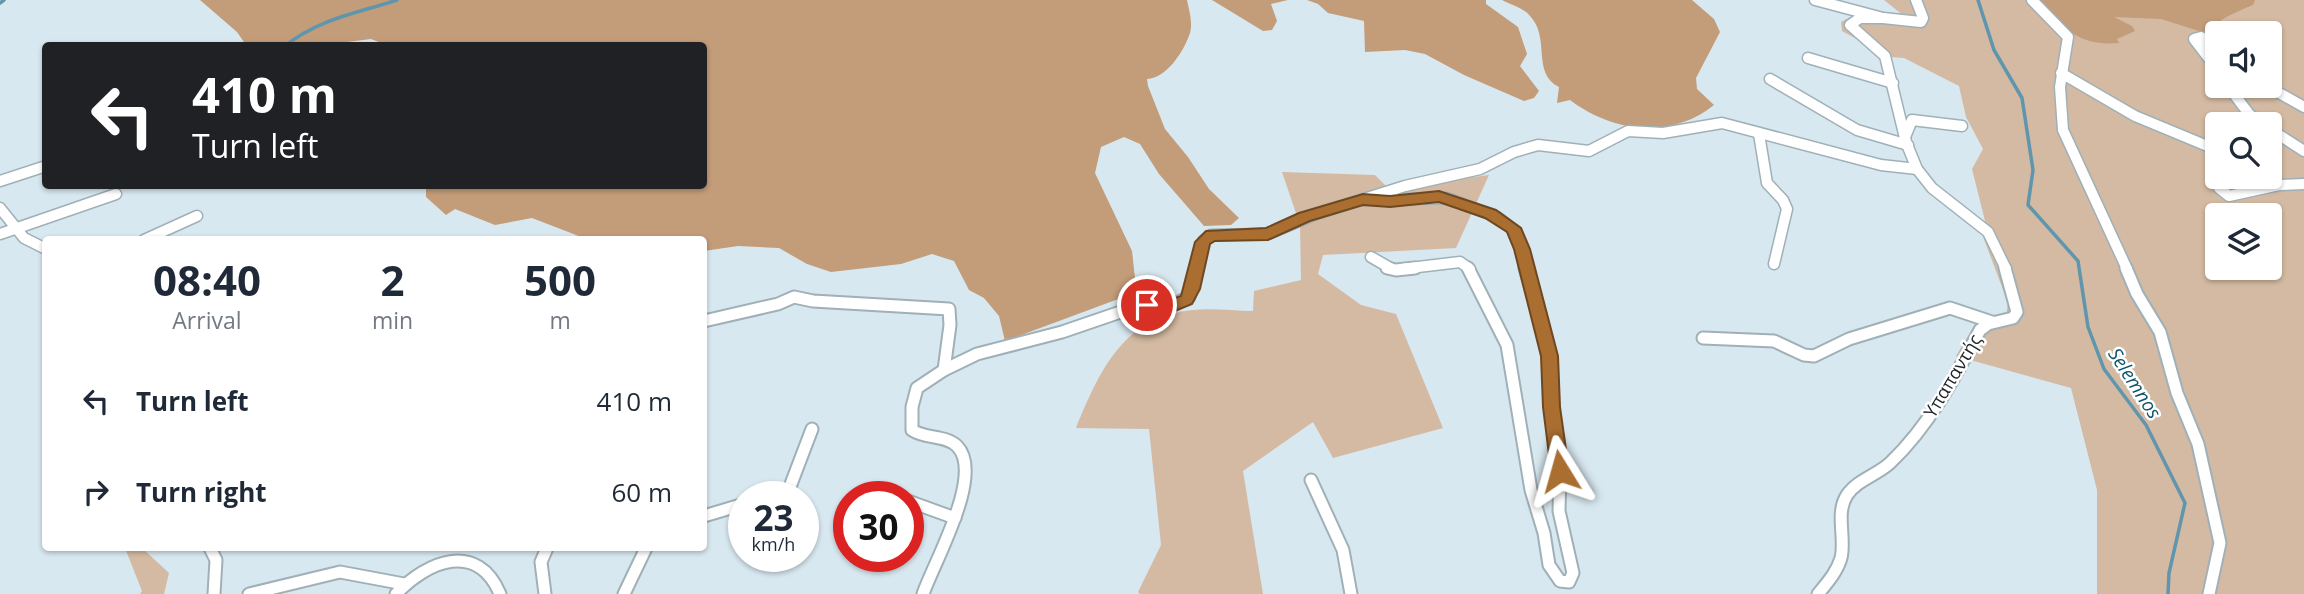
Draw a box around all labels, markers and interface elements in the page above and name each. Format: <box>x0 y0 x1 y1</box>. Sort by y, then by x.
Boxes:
map controls <box>2205 21 2282 280</box>
button: sound <box>2205 21 2282 98</box>
text: 410 m <box>192 61 337 127</box>
icon: left <box>77 70 168 161</box>
button: search <box>2205 112 2282 189</box>
text: Turn left <box>192 124 318 167</box>
button: layers <box>2205 203 2282 280</box>
text: 08:40 <box>153 251 261 308</box>
text: 2 <box>380 251 405 308</box>
text: 500 <box>524 251 596 308</box>
pin <box>1117 275 1177 335</box>
icon: arrive <box>1128 286 1166 324</box>
text: Arrival <box>172 304 242 336</box>
text: min <box>372 304 413 336</box>
text: m <box>549 304 571 336</box>
street label: Υπαπαντής <box>1918 329 1987 422</box>
water label: Selemnos <box>2102 342 2168 424</box>
icon: left <box>77 382 115 420</box>
text: Turn left <box>136 383 248 419</box>
text: 410 m <box>597 383 672 419</box>
position arrow <box>1523 434 1597 508</box>
icon: right <box>77 473 115 511</box>
text: Turn right <box>136 474 267 510</box>
text: 60 m <box>611 474 672 510</box>
speed limit sign: 30 <box>833 481 924 572</box>
text: 23 <box>753 494 794 541</box>
text: km/h <box>752 532 795 556</box>

